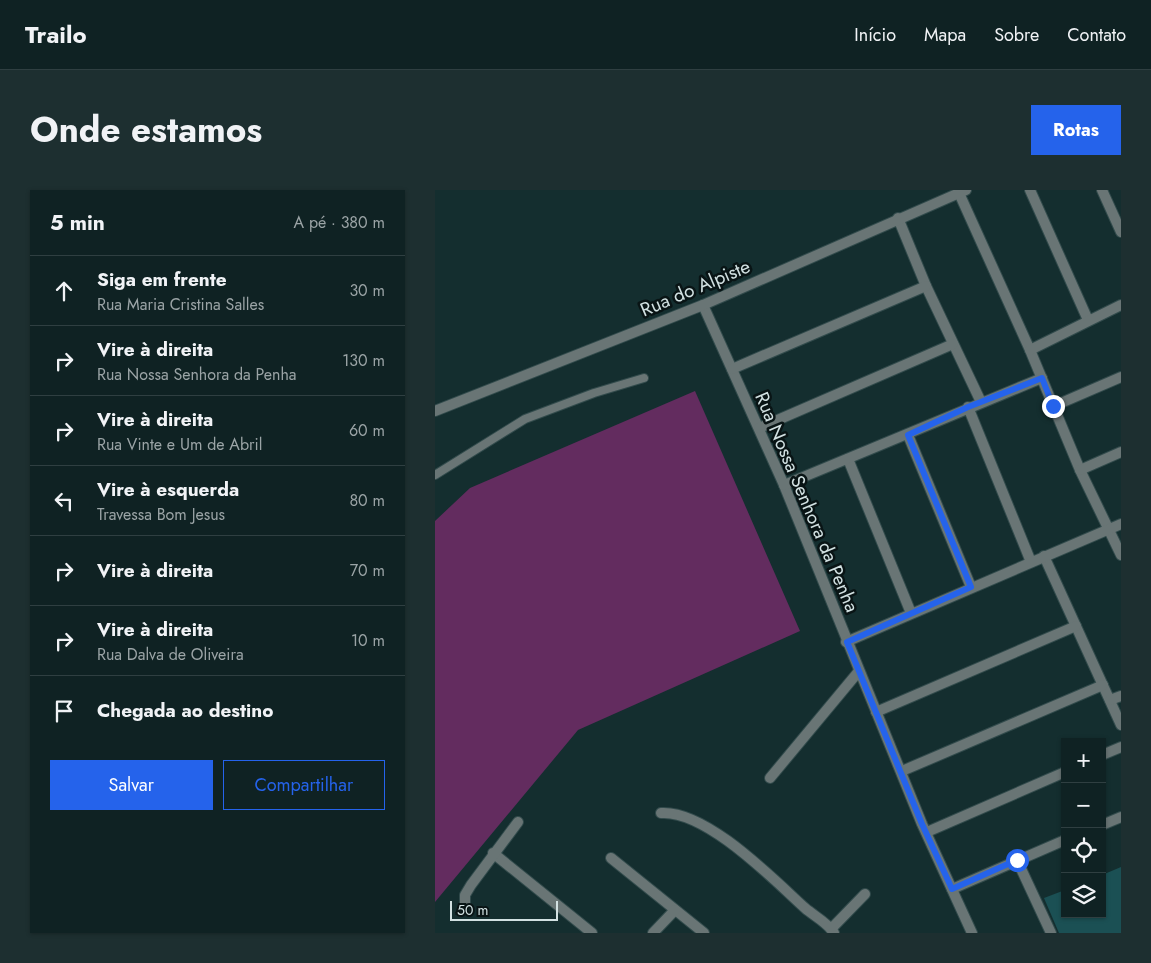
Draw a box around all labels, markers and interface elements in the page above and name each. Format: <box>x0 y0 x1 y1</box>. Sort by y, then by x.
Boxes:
text: Trailo <box>25 17 87 52</box>
text: Início <box>854 22 896 48</box>
text: Mapa <box>924 22 966 48</box>
text: Sobre <box>994 22 1039 48</box>
text: Contato <box>1067 22 1126 48</box>
text: Onde estamos <box>30 105 262 155</box>
button: Rotas <box>1031 105 1121 155</box>
text: 5 min <box>50 208 105 238</box>
text: A pé · 380 m <box>294 211 385 234</box>
street label: Rua do Alpiste <box>636 253 754 323</box>
text: Siga em frente <box>97 266 227 293</box>
icon: ahead <box>50 277 78 305</box>
text: 30 m <box>349 279 385 302</box>
text: Rua Maria Cristina Salles <box>97 293 264 316</box>
text: Vire à direita <box>97 336 213 363</box>
icon: right <box>50 347 78 375</box>
text: 130 m <box>342 349 385 372</box>
text: Rua Nossa Senhora da Penha <box>97 363 297 386</box>
street label: Rua Nossa Senhora da Penha <box>748 388 866 616</box>
route end <box>1042 395 1065 418</box>
text: Vire à direita <box>97 406 213 433</box>
icon: right <box>50 417 78 445</box>
text: 60 m <box>349 419 385 442</box>
text: Rua Vinte e Um de Abril <box>97 433 262 456</box>
text: Vire à esquerda <box>97 476 239 503</box>
icon: left <box>50 487 78 515</box>
text: 80 m <box>349 489 385 512</box>
text: Travessa Bom Jesus <box>97 503 225 526</box>
icon: right <box>50 557 78 585</box>
text: Vire à direita <box>97 557 213 584</box>
text: 70 m <box>350 559 385 582</box>
text: Vire à direita <box>97 616 213 643</box>
icon: right <box>50 627 78 655</box>
text: 10 m <box>351 629 385 652</box>
text: Rua Dalva de Oliveira <box>97 643 244 666</box>
icon: arrive <box>50 697 78 725</box>
text: Chegada ao destino <box>97 697 273 724</box>
map controls <box>1061 738 1106 918</box>
button: + <box>1061 738 1106 783</box>
button: Salvar <box>50 760 213 810</box>
button: Compartilhar <box>223 760 385 810</box>
button: − <box>1061 783 1106 828</box>
button: locate <box>1061 828 1106 873</box>
route start <box>1006 849 1029 872</box>
button: layers <box>1061 873 1106 918</box>
scale bar <box>450 898 557 921</box>
text: 50 m <box>457 900 488 920</box>

